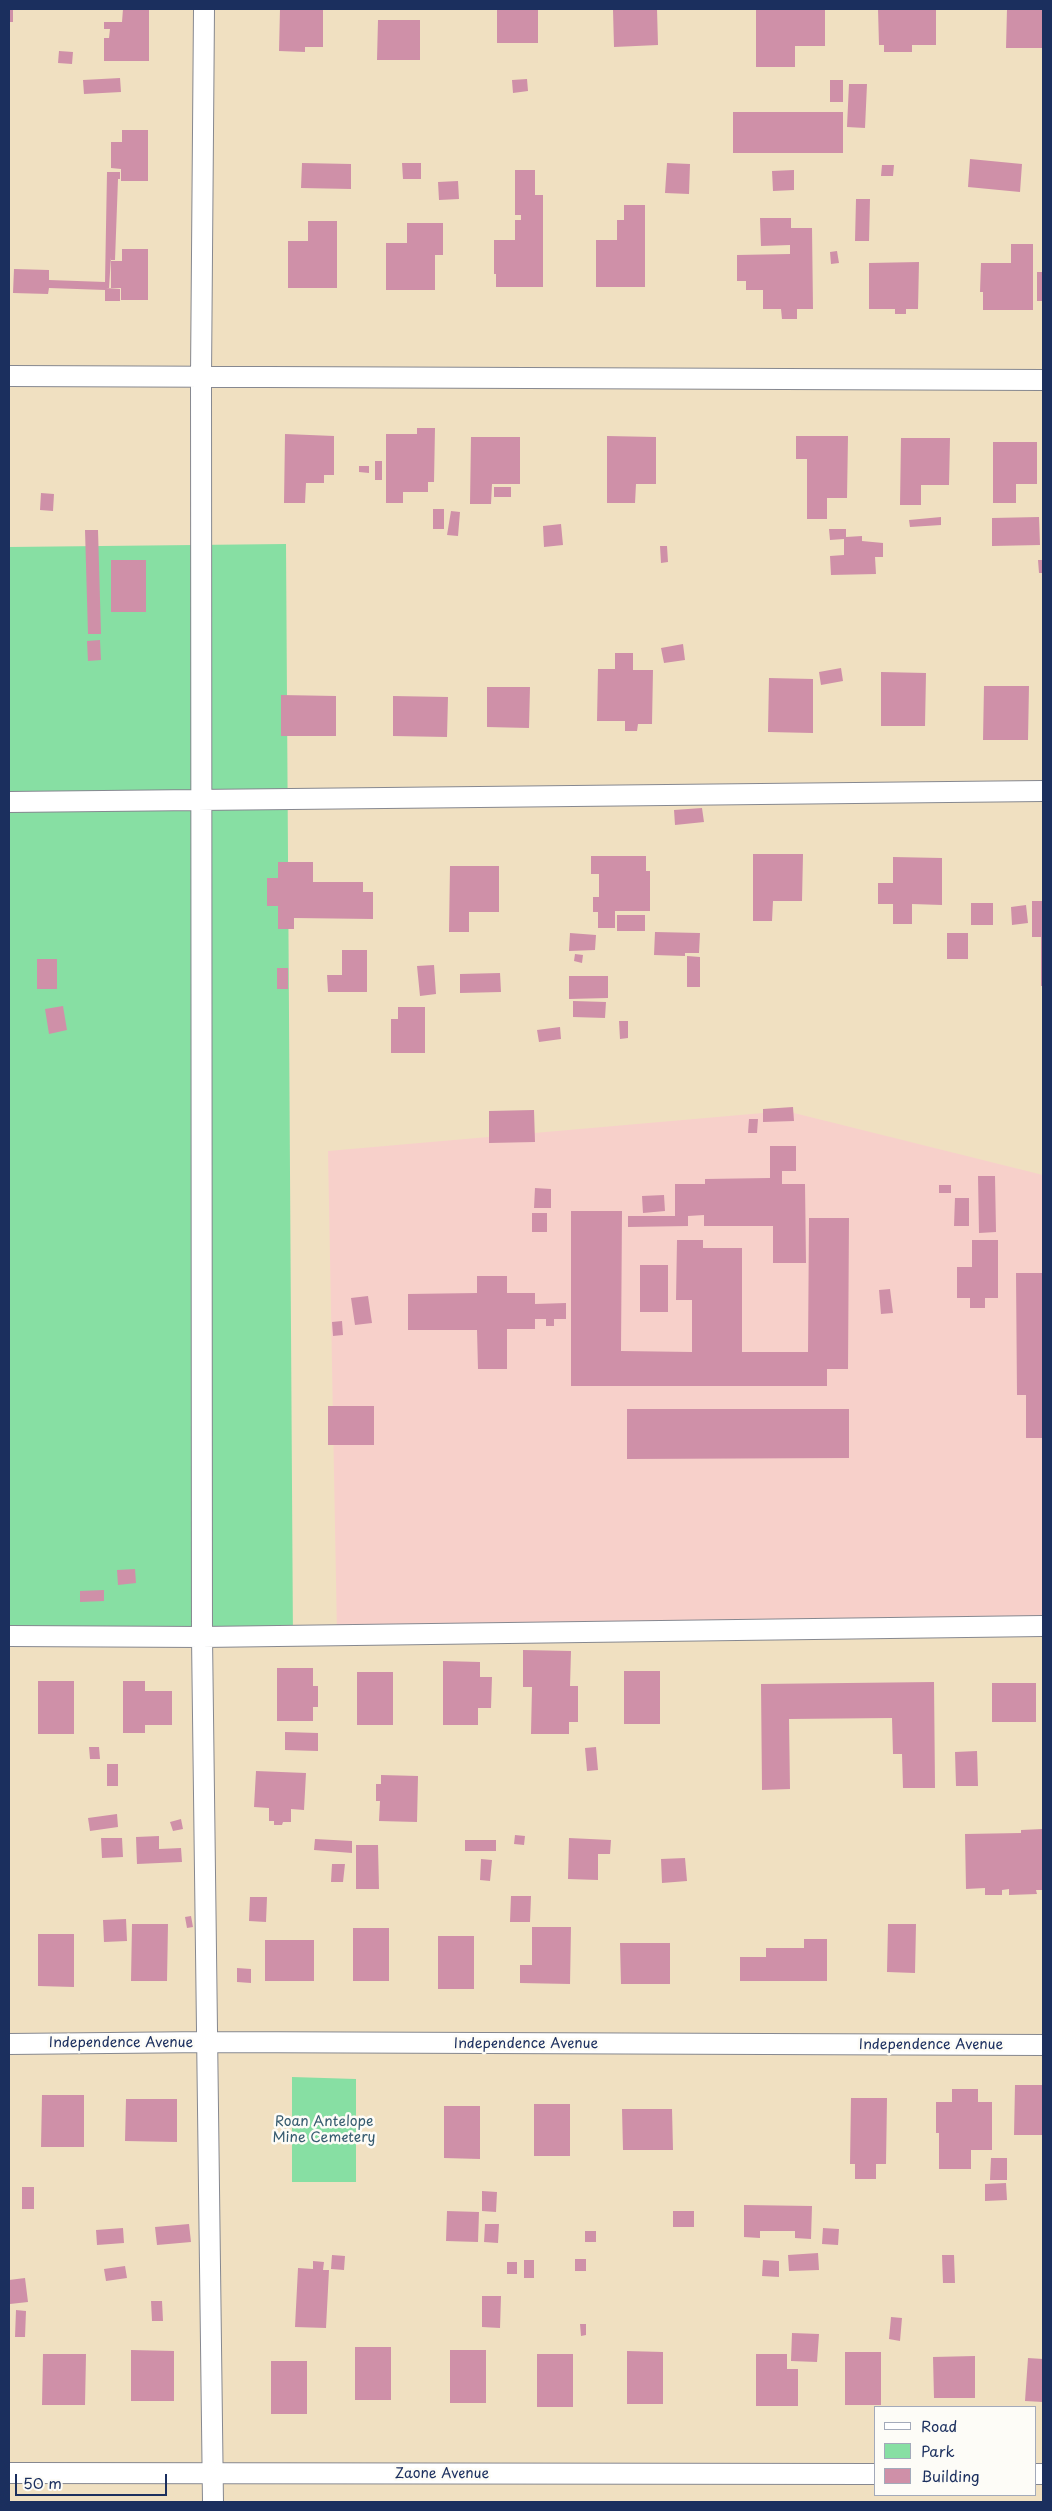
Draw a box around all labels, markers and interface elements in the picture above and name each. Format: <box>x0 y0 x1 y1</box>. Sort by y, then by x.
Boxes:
street label: Independence Avenue <box>49 2035 193 2051</box>
street label: Independence Avenue <box>454 2036 598 2052</box>
street label: Independence Avenue <box>859 2037 1003 2053</box>
park label: Roan Antelope Mine Cemetery <box>272 2114 376 2146</box>
legend <box>874 2406 1037 2496</box>
text: Road <box>921 2414 957 2437</box>
text: Park <box>921 2439 955 2462</box>
scale bar <box>18 2464 170 2496</box>
text: Building <box>921 2464 980 2487</box>
street label: Zaone Avenue <box>395 2466 489 2482</box>
text: 50 m <box>23 2471 62 2494</box>

